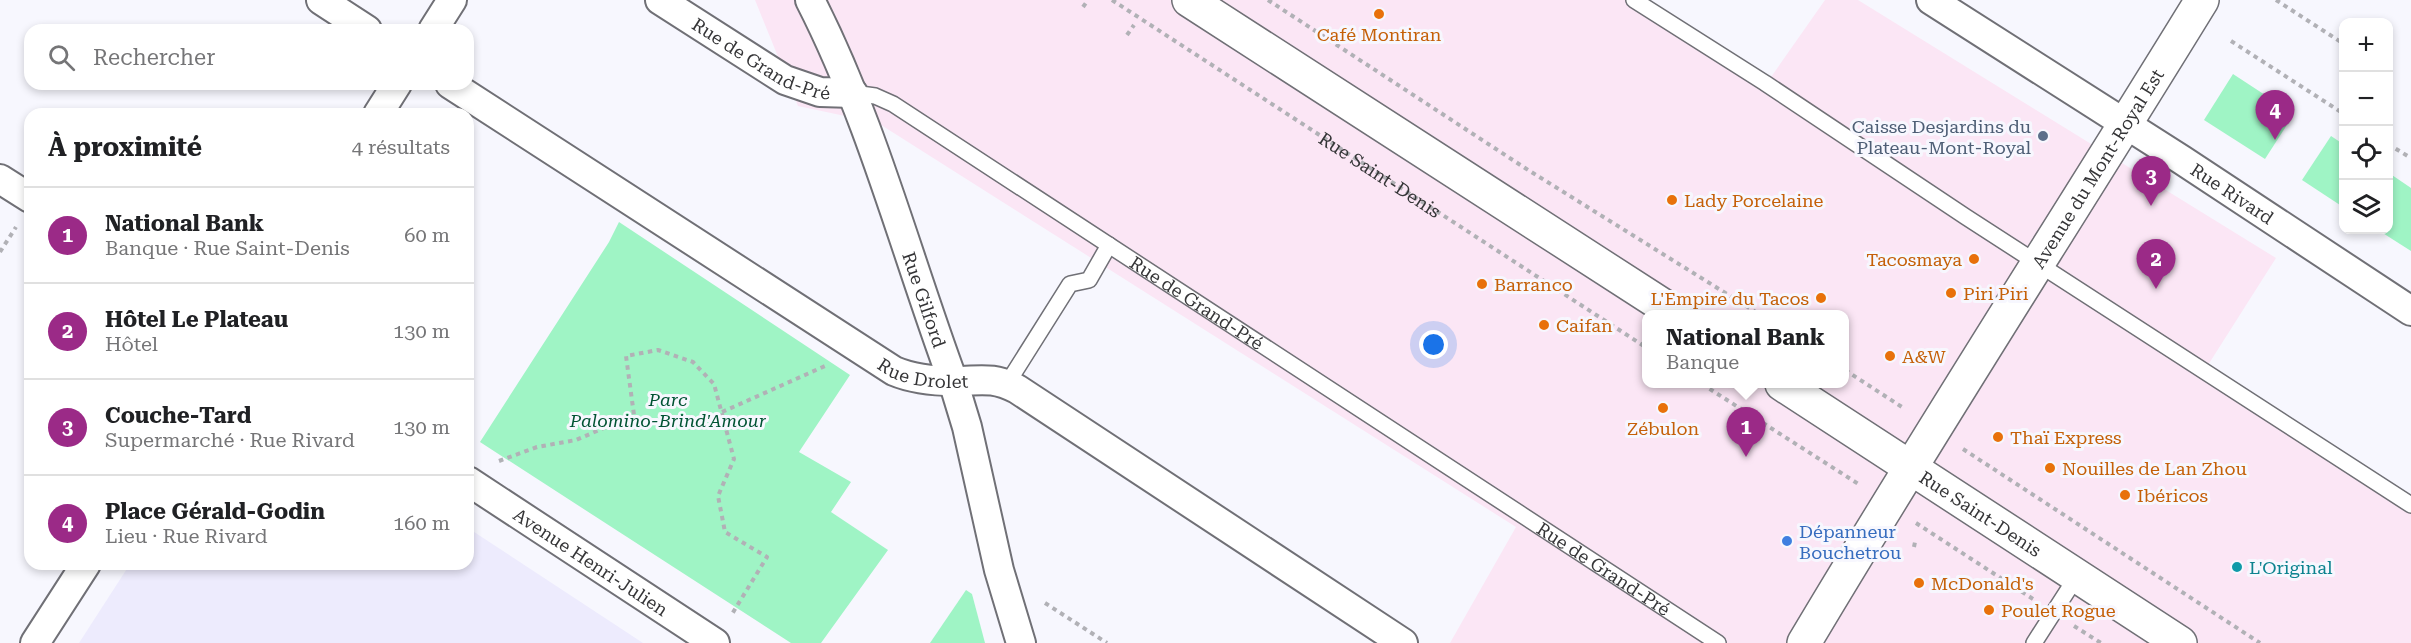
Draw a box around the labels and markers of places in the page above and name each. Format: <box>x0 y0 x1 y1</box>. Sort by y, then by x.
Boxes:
marker: Café Montiran <box>1372 7 1386 21</box>
place label: Café Montiran <box>1317 24 1442 45</box>
pin: 4 <box>2256 90 2294 140</box>
place label: Caisse Desjardins du Plateau-Mont-Royal <box>1852 116 2031 158</box>
marker: Caisse Desjardins du Plateau-Mont-Royal <box>2036 129 2050 143</box>
pin: 3 <box>2132 156 2170 206</box>
place label: Lady Porcelaine <box>1684 190 1824 211</box>
marker: Lady Porcelaine <box>1665 193 1679 207</box>
pin: 2 <box>2136 240 2176 289</box>
place label: Tacosmaya <box>1866 249 1962 270</box>
marker: Tacosmaya <box>1967 252 1981 266</box>
place label: Barranco <box>1494 274 1573 295</box>
marker: Barranco <box>1475 277 1489 291</box>
place label: Piri Piri <box>1963 283 2029 304</box>
marker: Piri Piri <box>1944 286 1958 300</box>
place label: L'Empire du Tacos <box>1651 288 1809 309</box>
marker: L'Empire du Tacos <box>1814 291 1828 305</box>
place label: Caifan <box>1556 315 1613 336</box>
marker: Caifan <box>1537 318 1551 332</box>
place label: A&W <box>1902 346 1946 367</box>
marker: A&W <box>1883 349 1897 363</box>
marker: Zébulon <box>1656 401 1670 415</box>
pin: 1 <box>1726 408 1766 457</box>
place label: Zébulon <box>1627 418 1699 439</box>
place label: Thaï Express <box>2010 427 2122 448</box>
marker: Thaï Express <box>1991 430 2005 444</box>
place label: Nouilles de Lan Zhou <box>2062 458 2247 479</box>
marker: Nouilles de Lan Zhou <box>2043 461 2057 475</box>
place label: Ibéricos <box>2137 485 2208 506</box>
marker: Ibéricos <box>2118 488 2132 502</box>
place label: Dépanneur Bouchetrou <box>1799 521 1901 563</box>
marker: Dépanneur Bouchetrou <box>1780 534 1794 548</box>
place label: L'Original <box>2249 557 2333 578</box>
marker: L'Original <box>2230 560 2244 574</box>
place label: McDonald's <box>1931 573 2034 594</box>
marker: McDonald's <box>1912 576 1926 590</box>
place label: Poulet Rogue <box>2001 600 2116 621</box>
marker: Poulet Rogue <box>1982 603 1996 617</box>

